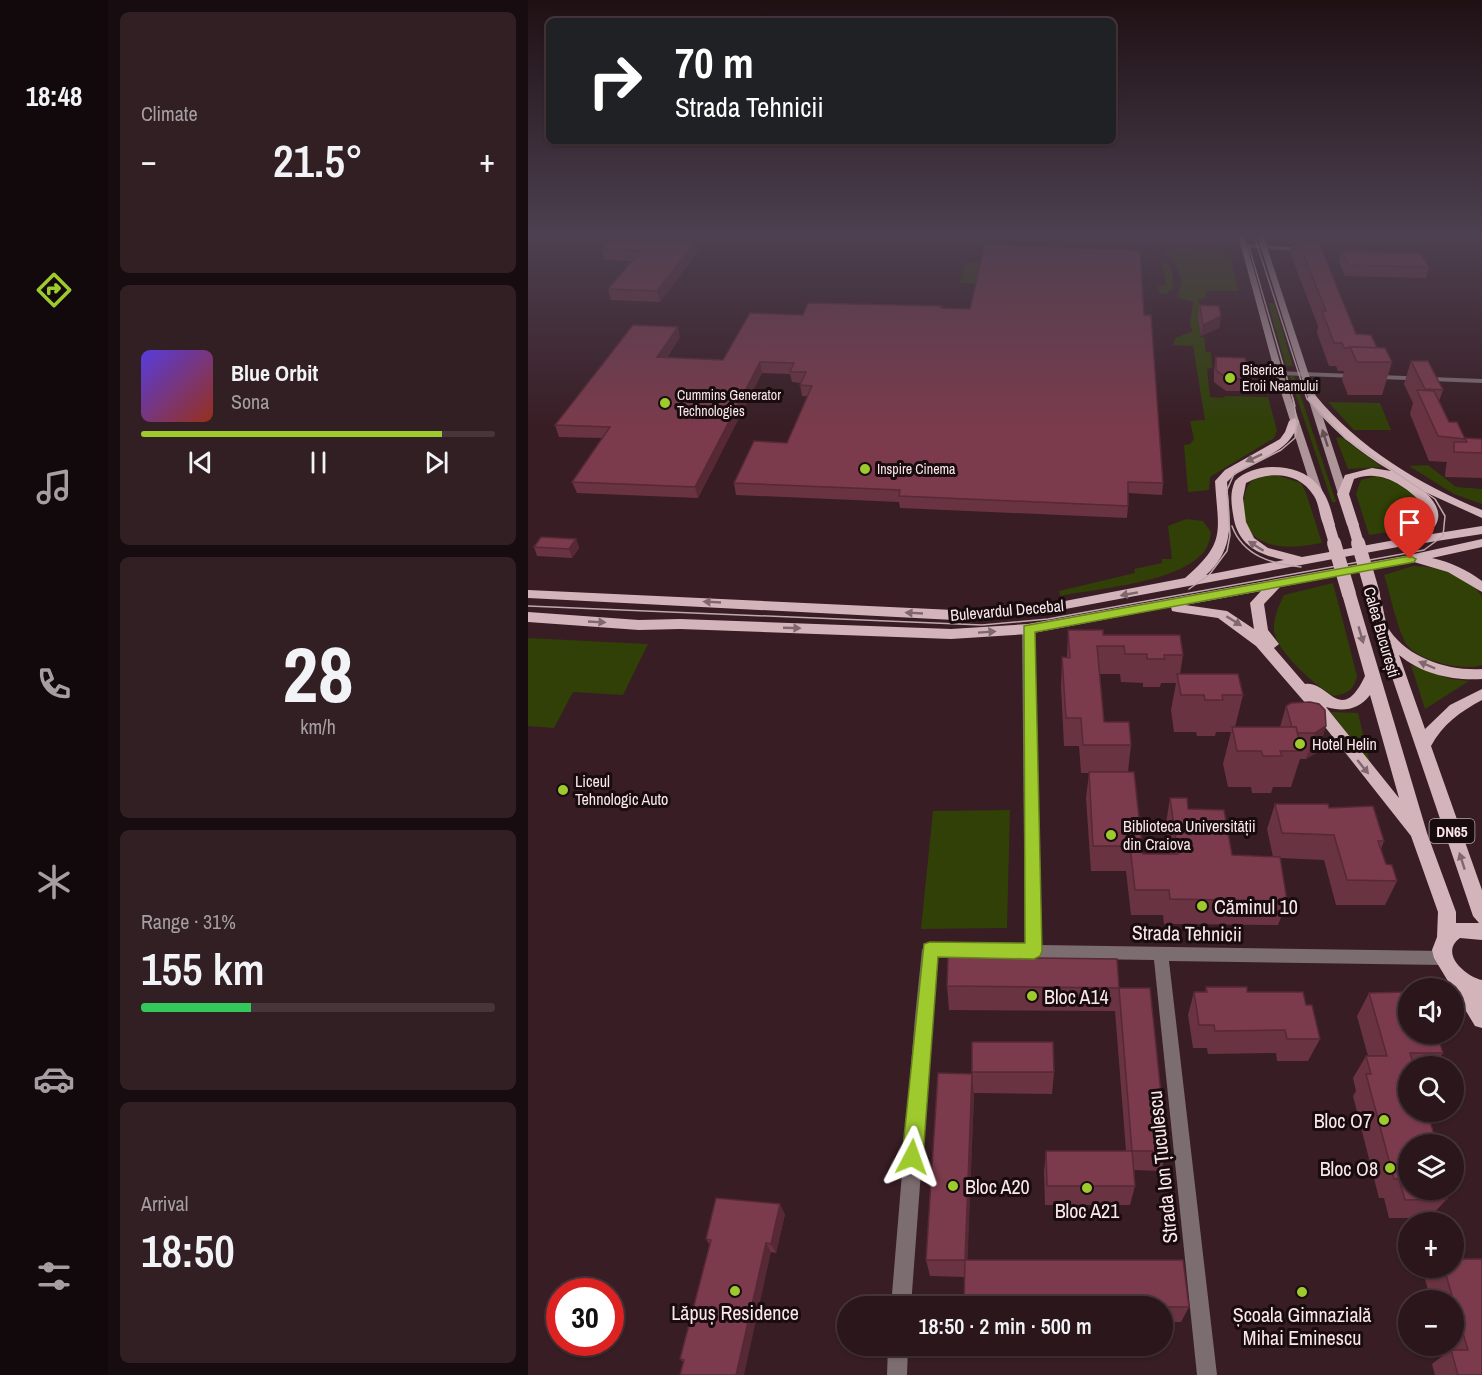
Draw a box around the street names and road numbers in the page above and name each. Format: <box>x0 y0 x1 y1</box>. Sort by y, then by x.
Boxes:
street label: Calea București <box>1359 584 1405 680</box>
street label: Bulevardul Decebal <box>949 594 1065 626</box>
road number: DN65 <box>1430 819 1474 843</box>
street label: Strada Tehnicii <box>1132 919 1242 947</box>
street label: Strada Ion Țuculescu <box>1141 1089 1183 1245</box>

